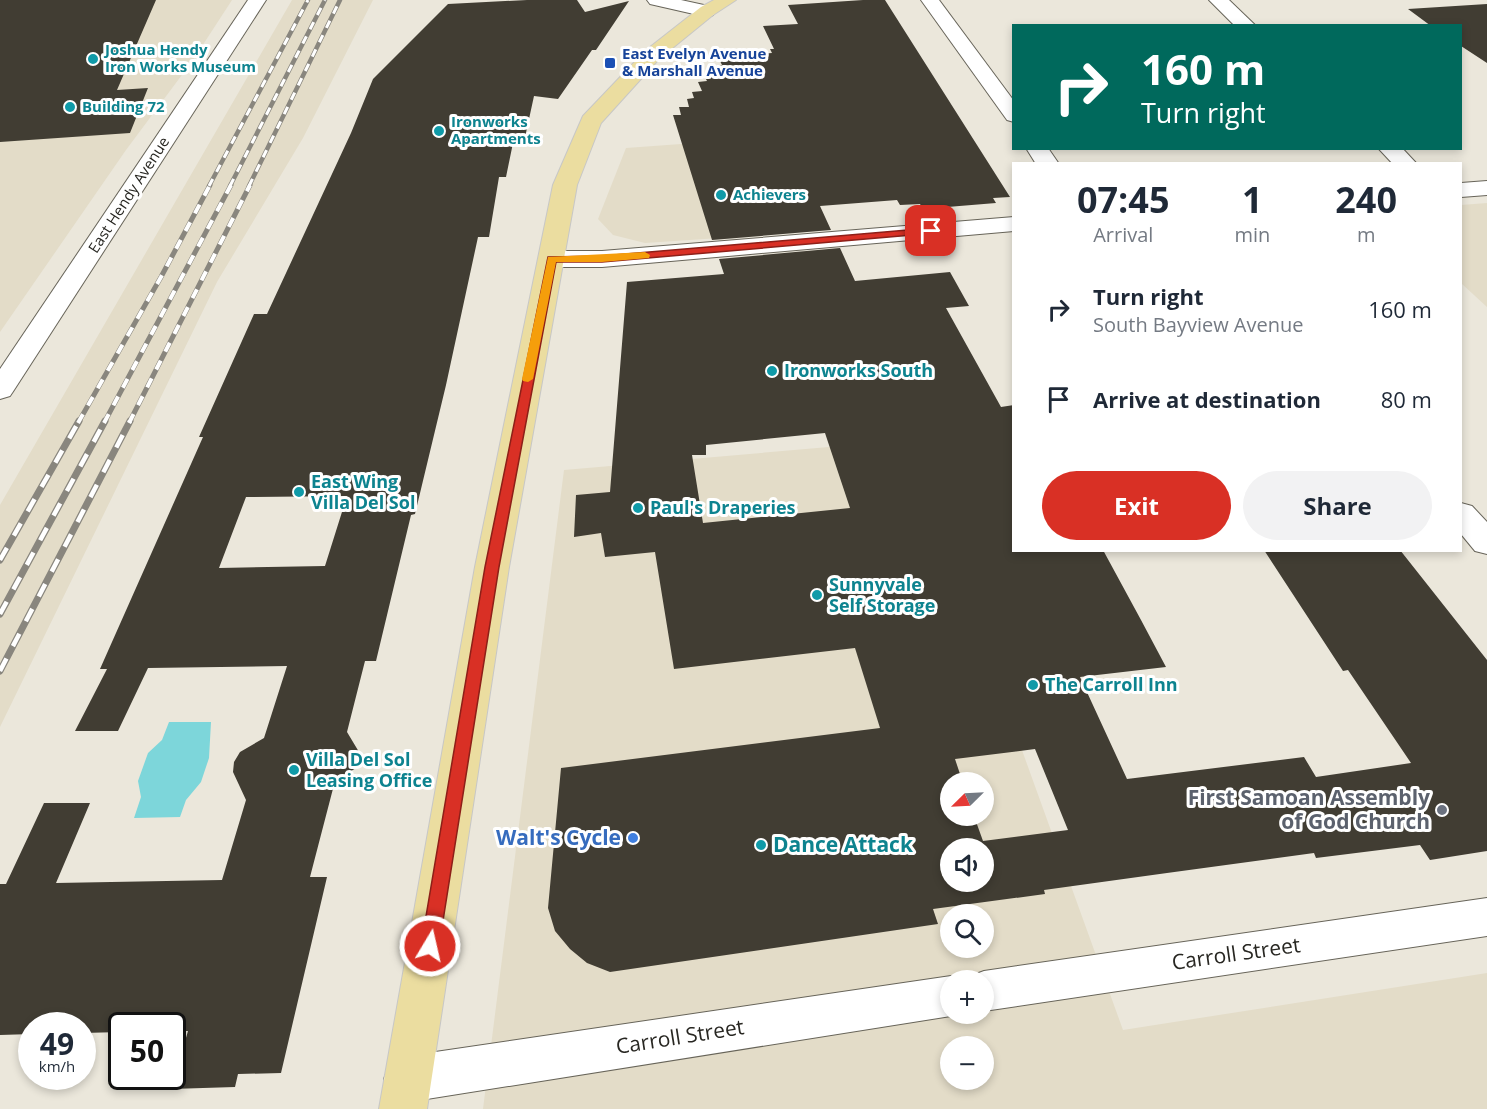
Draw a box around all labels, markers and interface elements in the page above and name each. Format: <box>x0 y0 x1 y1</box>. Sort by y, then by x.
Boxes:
place label: Joshua Hendy Iron Works Museum <box>103 39 256 76</box>
text: 160 m <box>1141 40 1265 97</box>
place label: East Evelyn Avenue & Marshall Avenue <box>622 43 766 80</box>
icon: right <box>1042 48 1120 126</box>
marker: Joshua Hendy Iron Works Museum <box>86 52 100 66</box>
marker: East Evelyn Avenue & Marshall Avenue <box>603 56 617 70</box>
text: Turn right <box>1141 94 1266 131</box>
place label: Building 72 <box>82 96 165 116</box>
marker: Building 72 <box>63 100 77 114</box>
place label: Ironworks Apartments <box>451 111 541 148</box>
marker: Ironworks Apartments <box>432 124 446 138</box>
street label: East Hendy Avenue <box>83 133 173 256</box>
text: 07:45 <box>1077 175 1170 224</box>
text: 1 <box>1242 175 1263 224</box>
text: 240 <box>1335 175 1397 224</box>
place label: Achievers <box>733 184 806 204</box>
marker: Achievers <box>714 188 728 202</box>
pin <box>905 205 956 256</box>
icon: arrive <box>914 214 947 247</box>
text: Arrival <box>1093 221 1153 248</box>
text: min <box>1234 221 1270 248</box>
text: m <box>1357 221 1375 248</box>
text: Turn right <box>1093 281 1204 311</box>
icon: right <box>1042 293 1075 326</box>
text: 160 m <box>1368 294 1432 324</box>
text: South Bayview Avenue <box>1093 311 1304 338</box>
place label: Ironworks South <box>784 358 933 382</box>
marker: Ironworks South <box>765 364 779 378</box>
icon: arrive <box>1042 383 1075 416</box>
text: Arrive at destination <box>1093 384 1321 414</box>
text: 80 m <box>1381 384 1432 414</box>
place label: East Wing Villa Del Sol <box>311 469 415 514</box>
button: Exit <box>1042 471 1231 540</box>
button: Share <box>1243 471 1432 540</box>
marker: East Wing Villa Del Sol <box>292 485 306 499</box>
place label: Paul's Draperies <box>650 495 796 519</box>
marker: Paul's Draperies <box>631 501 645 515</box>
place label: Sunnyvale Self Storage <box>829 572 935 617</box>
marker: Sunnyvale Self Storage <box>810 588 824 602</box>
place label: The Carroll Inn <box>1045 672 1178 696</box>
marker: The Carroll Inn <box>1026 678 1040 692</box>
place label: Villa Del Sol Leasing Office <box>306 747 432 792</box>
marker: Villa Del Sol Leasing Office <box>287 763 301 777</box>
north arrow <box>940 772 994 826</box>
map controls <box>940 772 994 1090</box>
place label: First Samoan Assembly of God Church <box>1188 783 1430 835</box>
marker: First Samoan Assembly of God Church <box>1435 803 1449 817</box>
place label: Walt's Cycle <box>496 823 621 851</box>
place label: Dance Attack <box>773 830 914 858</box>
marker: Walt's Cycle <box>626 831 640 845</box>
marker: Dance Attack <box>754 838 768 852</box>
button: sound <box>940 838 994 892</box>
button: search <box>940 904 994 958</box>
position arrow <box>398 914 462 978</box>
street label: Carroll Street <box>1170 930 1302 976</box>
button: + <box>940 970 994 1024</box>
speed limit sign: 50 <box>108 1012 186 1090</box>
street label: Carroll Street <box>614 1012 746 1060</box>
text: 49 <box>40 1023 74 1064</box>
button: − <box>940 1036 994 1090</box>
text: km/h <box>39 1056 75 1076</box>

